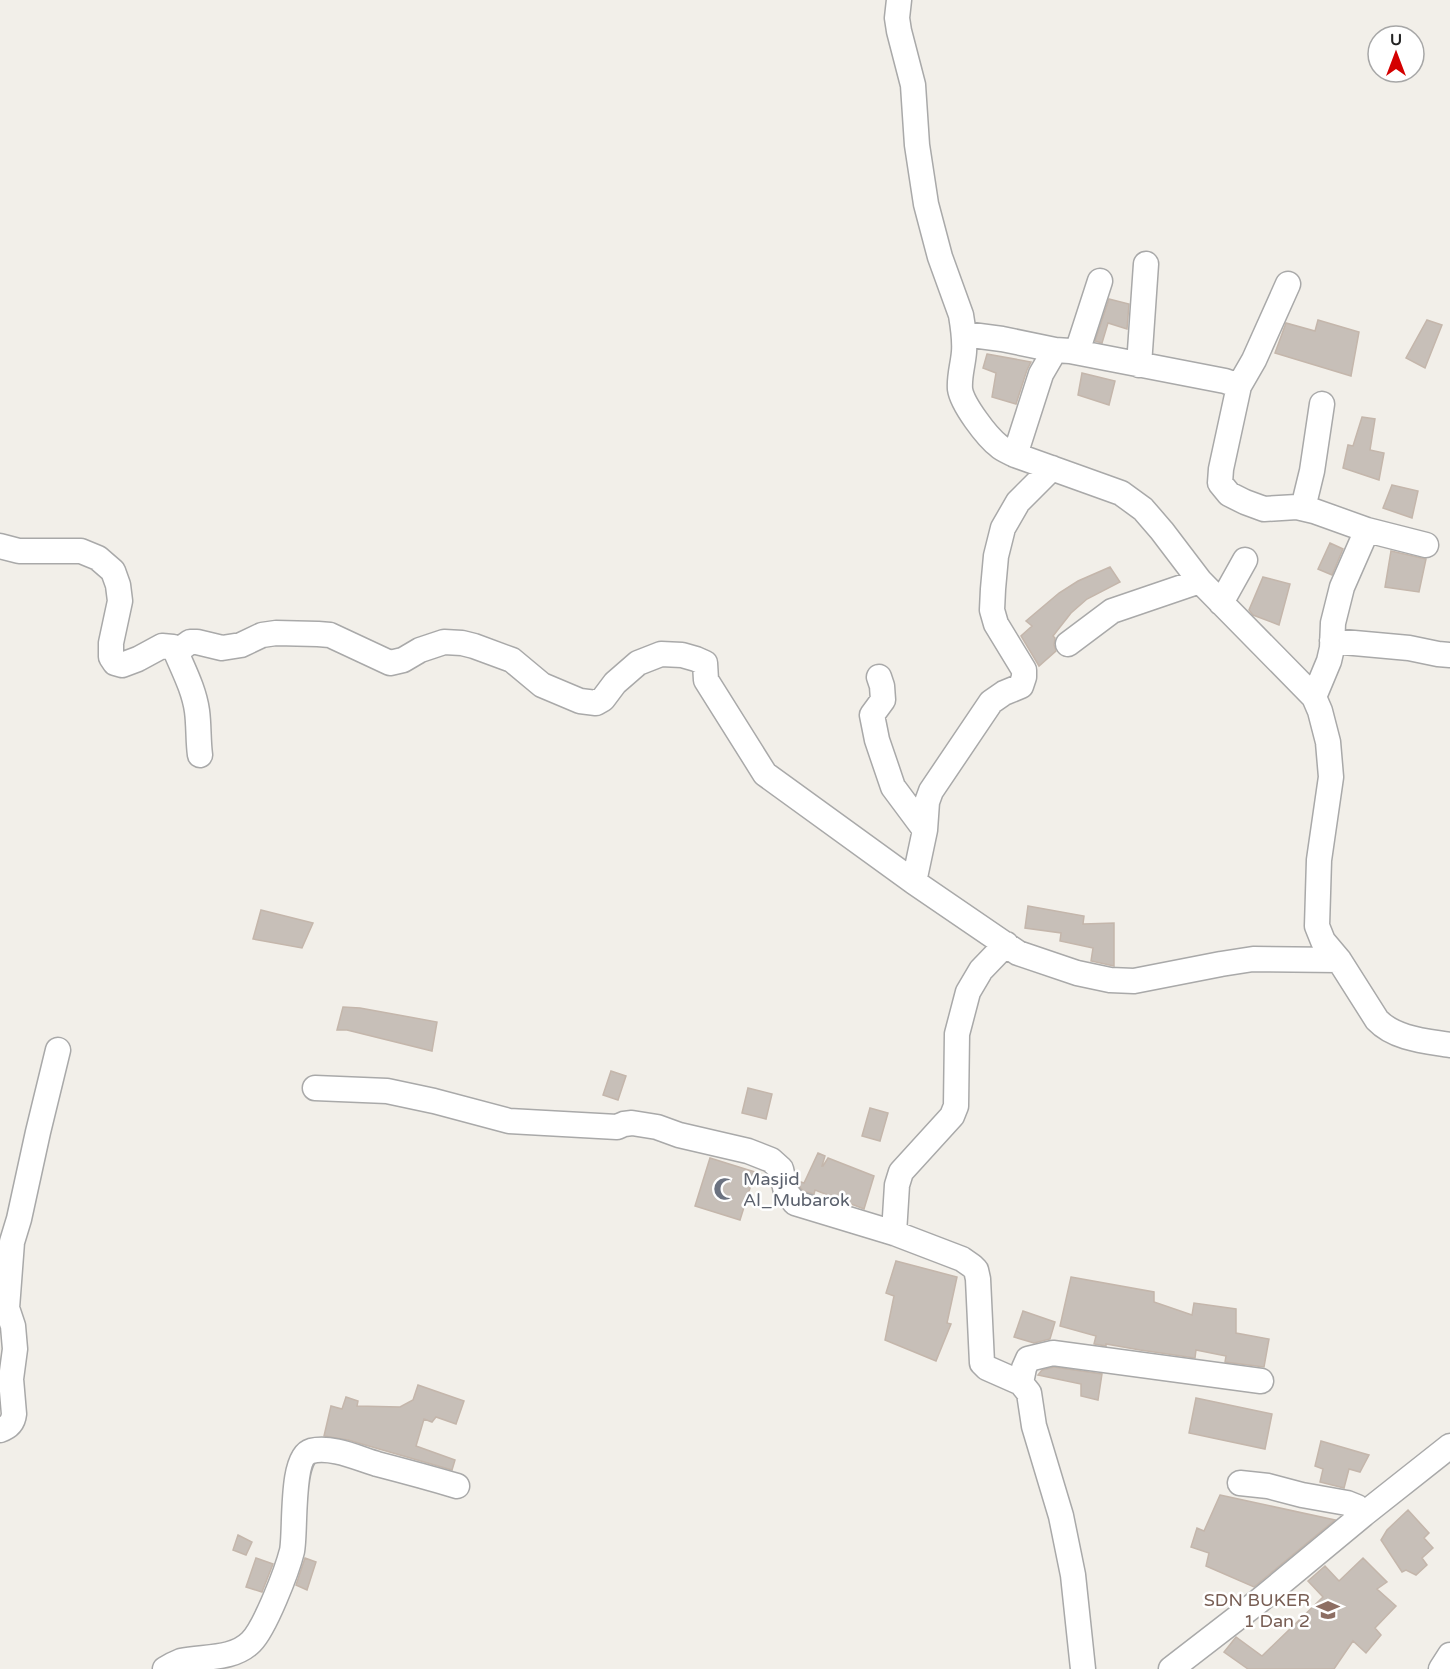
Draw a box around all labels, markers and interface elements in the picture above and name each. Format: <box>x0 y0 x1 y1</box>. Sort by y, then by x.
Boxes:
north arrow <box>1366 24 1426 84</box>
text: U <box>1390 30 1402 50</box>
place label: Masjid Al_Mubarok <box>743 1168 850 1211</box>
mosque icon: Masjid Al_Mubarok <box>712 1176 738 1202</box>
place label: SDN BUKER 1 Dan 2 <box>1204 1589 1310 1632</box>
school or university icon: SDN BUKER 1 Dan 2 <box>1315 1597 1341 1623</box>

